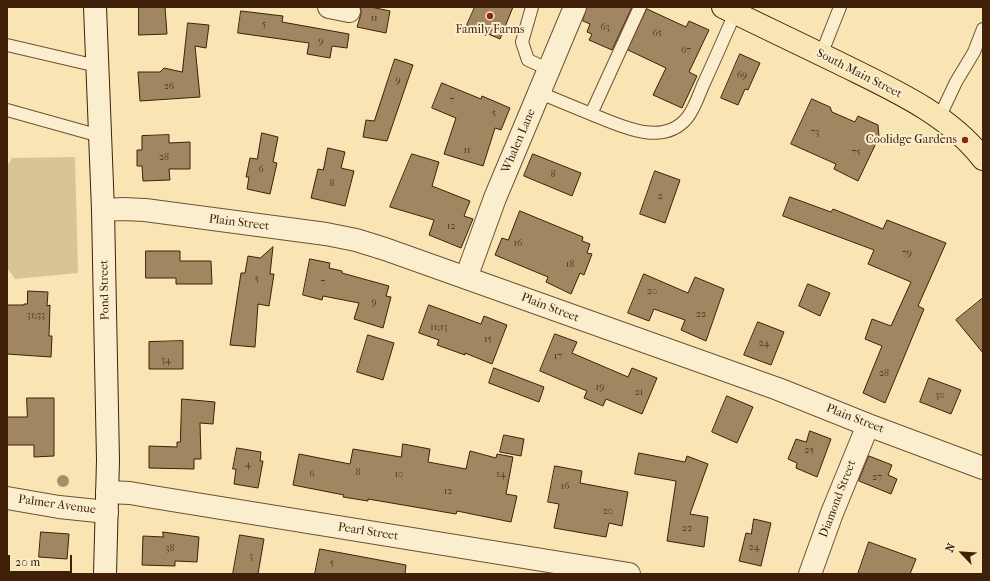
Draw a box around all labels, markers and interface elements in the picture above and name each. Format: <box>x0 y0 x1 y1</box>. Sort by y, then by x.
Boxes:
marker: Family Farms <box>485 11 495 21</box>
house number: 11 <box>370 13 378 25</box>
house number: 5 <box>262 19 266 31</box>
house number: 63 <box>600 22 610 34</box>
place label: Family Farms <box>456 23 524 37</box>
house number: 65 <box>652 28 662 40</box>
house number: 9 <box>318 36 324 48</box>
house number: 67 <box>681 45 691 57</box>
street label: South Main Street <box>814 46 904 102</box>
house number: 69 <box>737 70 747 82</box>
house number: 9 <box>395 75 401 87</box>
house number: 26 <box>164 81 174 93</box>
house number: 7 <box>450 95 454 107</box>
street label: Whalen Lane <box>499 107 539 175</box>
house number: 5 <box>492 108 496 120</box>
house number: 73 <box>811 127 819 139</box>
place label: Coolidge Gardens <box>866 133 957 147</box>
marker: Coolidge Gardens <box>960 135 970 145</box>
house number: 11 <box>463 145 471 157</box>
house number: 75 <box>851 147 861 159</box>
house number: 28 <box>159 152 169 164</box>
house number: 6 <box>258 164 264 176</box>
house number: 8 <box>550 169 556 181</box>
house number: 8 <box>329 178 335 190</box>
house number: 2 <box>657 191 663 203</box>
street label: Plain Street <box>208 212 270 234</box>
house number: 12 <box>447 221 455 233</box>
house number: 16 <box>514 238 522 250</box>
house number: 79 <box>902 248 912 260</box>
house number: 18 <box>566 259 574 271</box>
street label: Pond Street <box>97 260 113 320</box>
house number: 5 <box>255 274 259 286</box>
house number: 7 <box>321 277 325 289</box>
house number: 20 <box>647 286 657 298</box>
street label: Plain Street <box>519 290 581 326</box>
house number: 9 <box>371 297 377 309</box>
house number: 22 <box>696 309 706 321</box>
house number: 31;33 <box>27 310 45 322</box>
house number: 11;13 <box>430 322 448 334</box>
house number: 15 <box>484 334 492 346</box>
house number: 24 <box>758 338 770 350</box>
house number: 17 <box>554 351 562 363</box>
house number: 34 <box>161 355 171 367</box>
house number: 28 <box>879 368 889 380</box>
house number: 19 <box>596 382 604 394</box>
house number: 21 <box>635 387 643 399</box>
house number: 30 <box>935 390 945 402</box>
street label: Plain Street <box>824 401 886 437</box>
house number: 25 <box>804 445 814 457</box>
street label: Diamond Street <box>817 458 859 540</box>
house number: 4 <box>245 459 251 471</box>
house number: 8 <box>355 467 361 479</box>
house number: 6 <box>309 469 315 481</box>
house number: 10 <box>394 469 404 481</box>
house number: 14 <box>496 469 506 481</box>
house number: 27 <box>872 472 882 484</box>
house number: 16 <box>561 481 569 493</box>
house number: 12 <box>444 486 452 498</box>
street label: Palmer Avenue <box>17 492 97 518</box>
house number: 20 <box>603 506 613 518</box>
street label: Pearl Street <box>337 520 399 544</box>
house number: 22 <box>682 523 692 535</box>
north arrow <box>942 533 982 573</box>
text: N <box>943 541 958 554</box>
house number: 24 <box>748 542 760 554</box>
house number: 38 <box>165 543 175 555</box>
scale bar <box>10 547 74 573</box>
house number: 3 <box>249 551 253 563</box>
text: 20 m <box>15 555 40 569</box>
house number: 5 <box>330 558 334 570</box>

